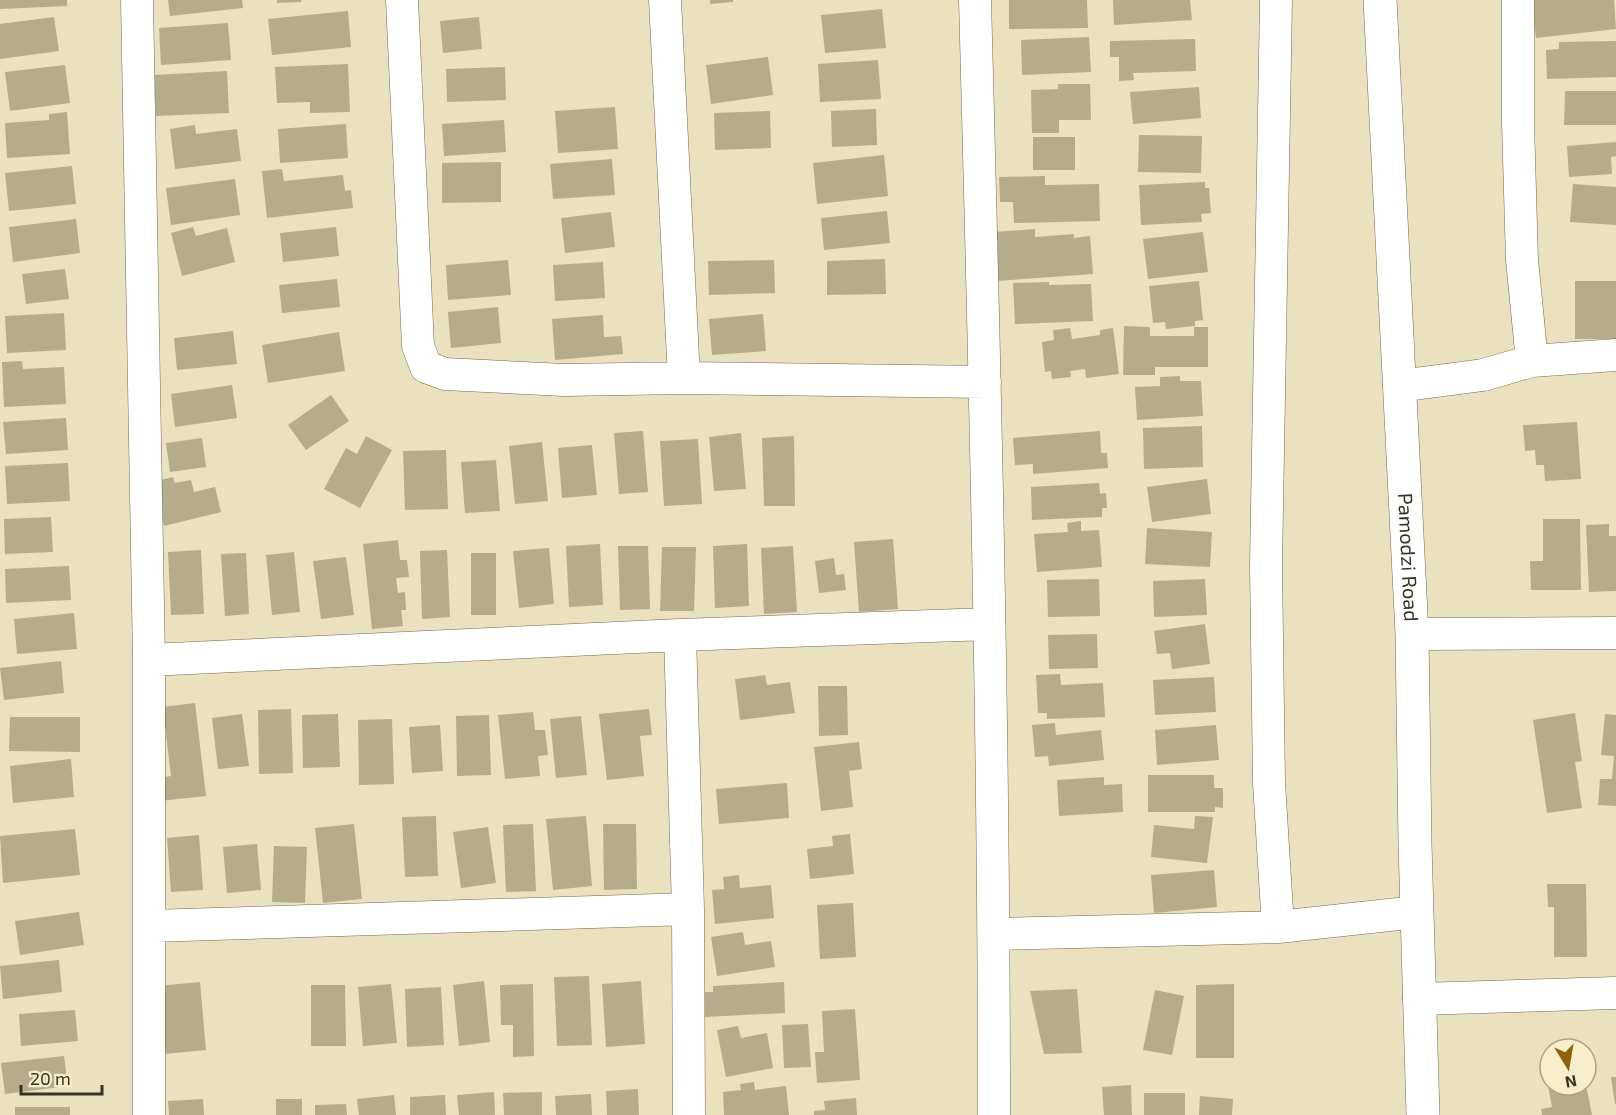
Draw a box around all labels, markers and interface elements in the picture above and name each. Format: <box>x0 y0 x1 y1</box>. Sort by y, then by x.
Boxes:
street label: Pamodzi Road <box>1394 492 1424 622</box>
north arrow <box>1538 1037 1598 1097</box>
scale bar <box>21 1058 102 1096</box>
text: 20 m <box>30 1067 71 1089</box>
text: N <box>1563 1072 1578 1093</box>

